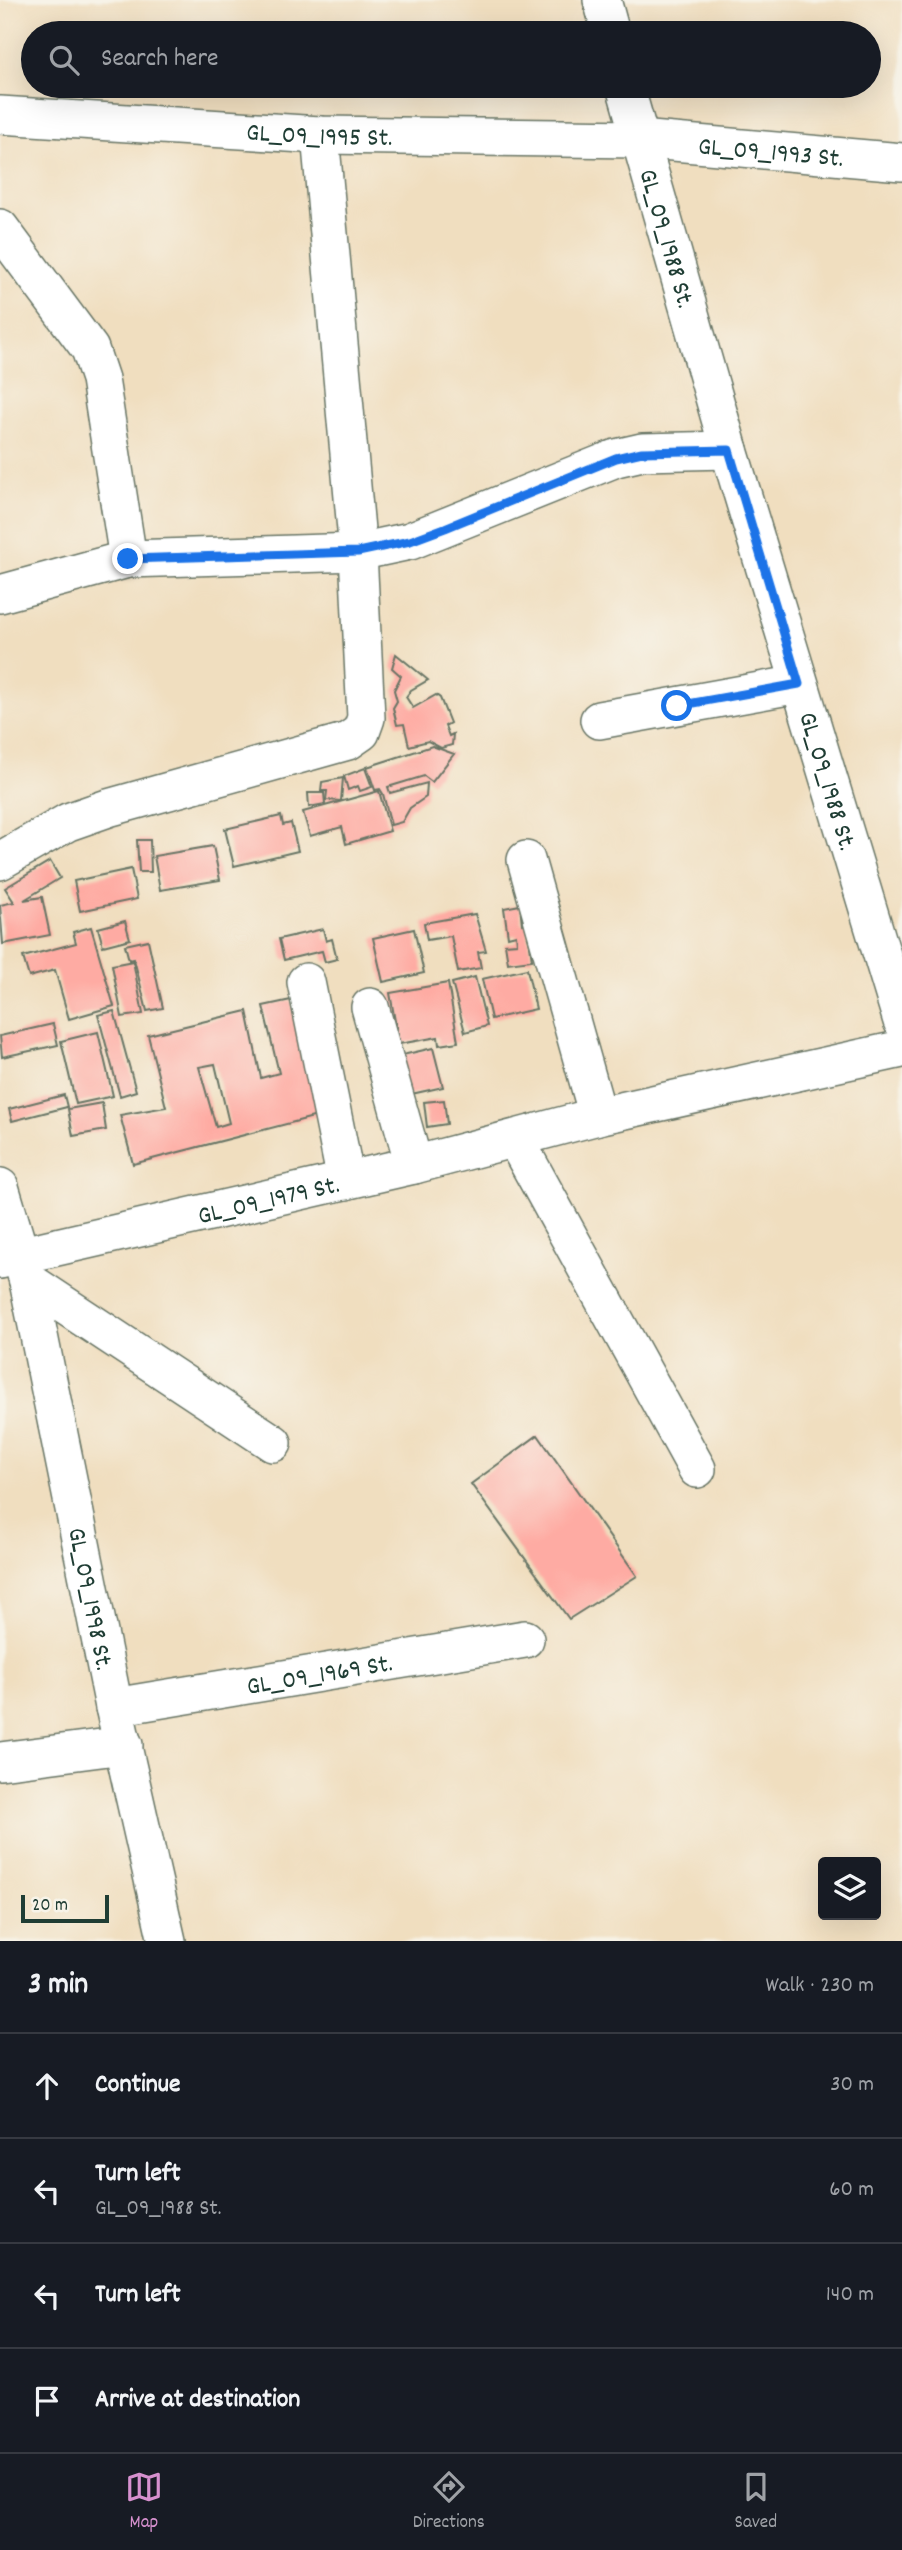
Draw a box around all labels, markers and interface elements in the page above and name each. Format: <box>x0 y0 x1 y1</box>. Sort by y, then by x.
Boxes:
search box <box>21 21 881 98</box>
icon: search <box>45 41 83 79</box>
text: Search here <box>101 41 219 78</box>
street label: GL_09_1995 St. <box>245 115 393 158</box>
street label: GL_09_1993 St. <box>696 129 845 179</box>
street label: GL_09_1988 St. <box>628 165 703 313</box>
route end <box>112 543 143 574</box>
route start <box>661 690 692 721</box>
street label: GL_09_1988 St. <box>787 708 864 856</box>
street label: GL_09_1979 St. <box>194 1168 343 1236</box>
street label: GL_09_1998 St. <box>56 1525 121 1674</box>
street label: GL_09_1969 St. <box>244 1646 395 1707</box>
map controls <box>818 1857 881 1920</box>
button: layers <box>818 1857 881 1920</box>
scale bar <box>21 1892 108 1924</box>
text: 20 m <box>32 1893 68 1920</box>
text: 3 min <box>28 1965 88 2008</box>
text: Walk · 230 m <box>765 1970 874 2003</box>
icon: ahead <box>28 2067 66 2105</box>
text: Continue <box>95 2067 180 2104</box>
text: 30 m <box>830 2069 874 2102</box>
text: Turn left <box>95 2156 181 2193</box>
icon: left <box>28 2172 66 2210</box>
text: 60 m <box>829 2174 874 2207</box>
text: GL_09_1988 St. <box>95 2193 222 2226</box>
icon: left <box>28 2277 66 2315</box>
text: Turn left <box>95 2277 181 2314</box>
text: 140 m <box>826 2279 874 2312</box>
icon: arrive <box>28 2382 66 2420</box>
text: Arrive at destination <box>95 2382 300 2419</box>
tab: Map <box>125 2468 163 2537</box>
tab: Directions <box>413 2468 485 2537</box>
tab: Saved <box>735 2468 777 2537</box>

